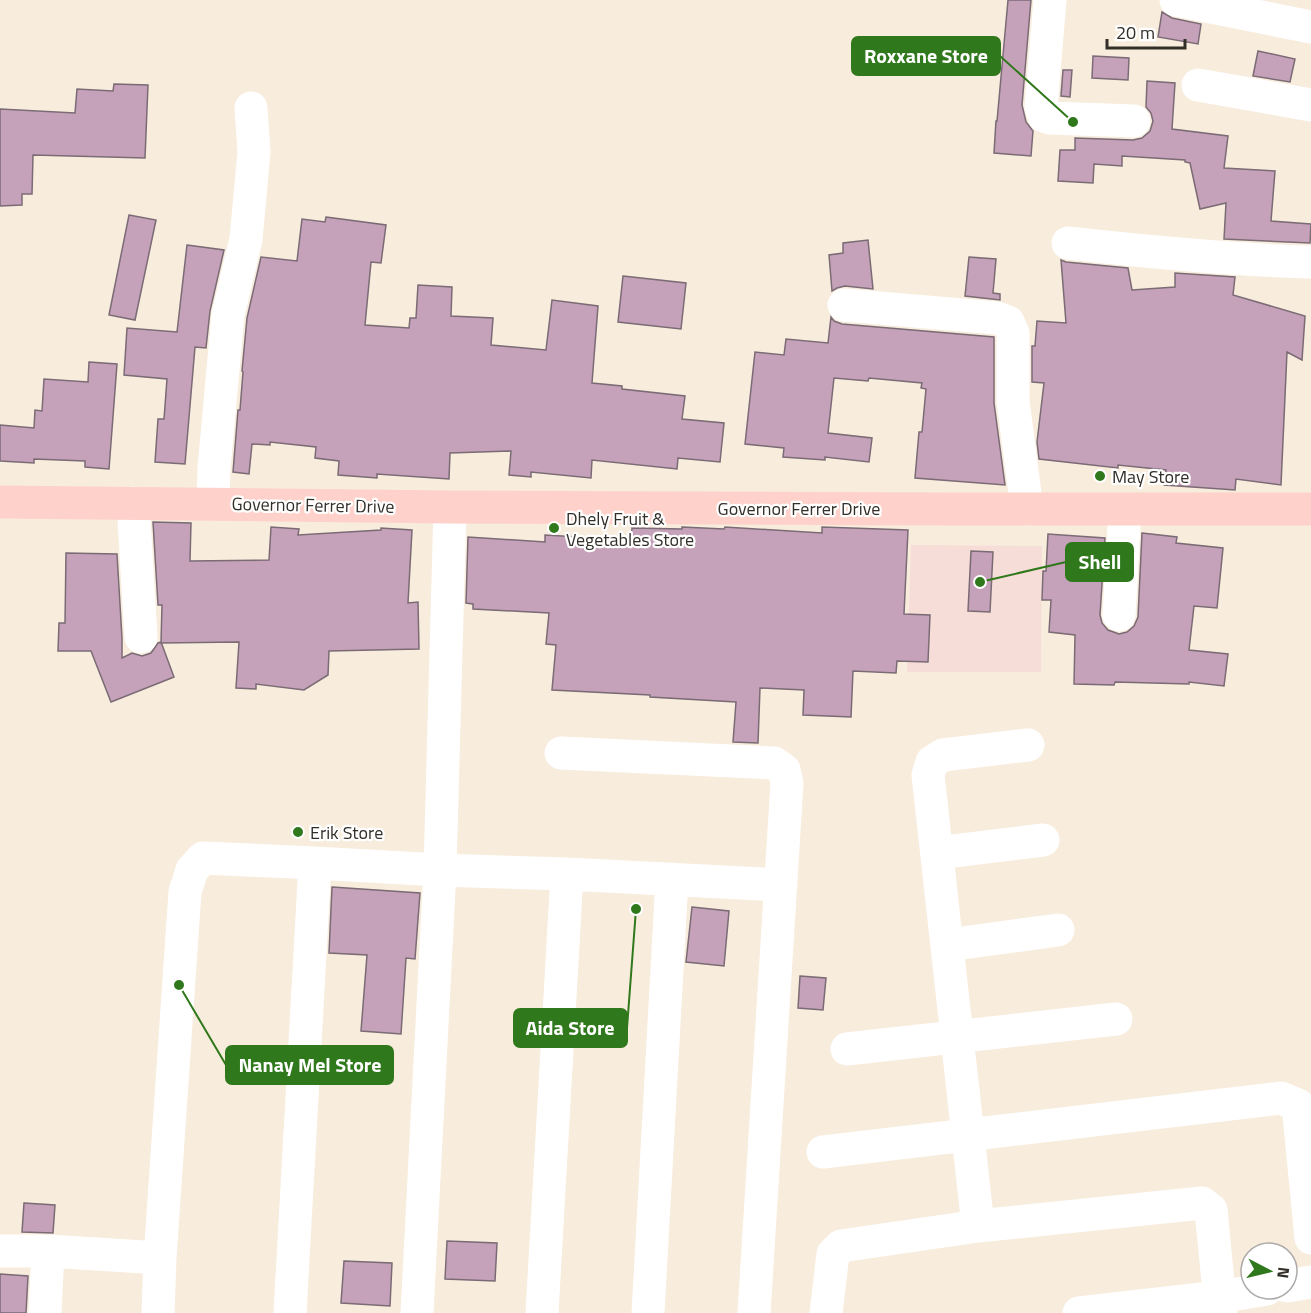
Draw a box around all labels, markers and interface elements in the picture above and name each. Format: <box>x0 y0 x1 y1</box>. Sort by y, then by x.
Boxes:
scale bar <box>1107 12 1185 50</box>
text: 20 m <box>1116 19 1155 46</box>
callout: Roxxane Store <box>852 37 1000 75</box>
text: Roxxane Store <box>864 40 988 71</box>
place label: May Store <box>1112 463 1189 490</box>
marker: May Store <box>1093 469 1107 483</box>
street label: Governor Ferrer Drive <box>231 490 395 520</box>
street label: Governor Ferrer Drive <box>718 495 880 522</box>
place label: Dhely Fruit & Vegetables Store <box>566 505 694 553</box>
marker: Dhely Fruit & Vegetables Store <box>547 521 561 535</box>
callout: Shell <box>1066 543 1133 581</box>
text: Shell <box>1079 546 1121 577</box>
place label: Erik Store <box>310 819 383 846</box>
marker: Erik Store <box>291 825 305 839</box>
callout: Aida Store <box>514 1009 627 1047</box>
text: Aida Store <box>525 1012 615 1043</box>
callout: Nanay Mel Store <box>226 1046 393 1084</box>
text: Nanay Mel Store <box>239 1049 382 1080</box>
north arrow <box>1239 1241 1299 1301</box>
text: N <box>1271 1266 1296 1280</box>

